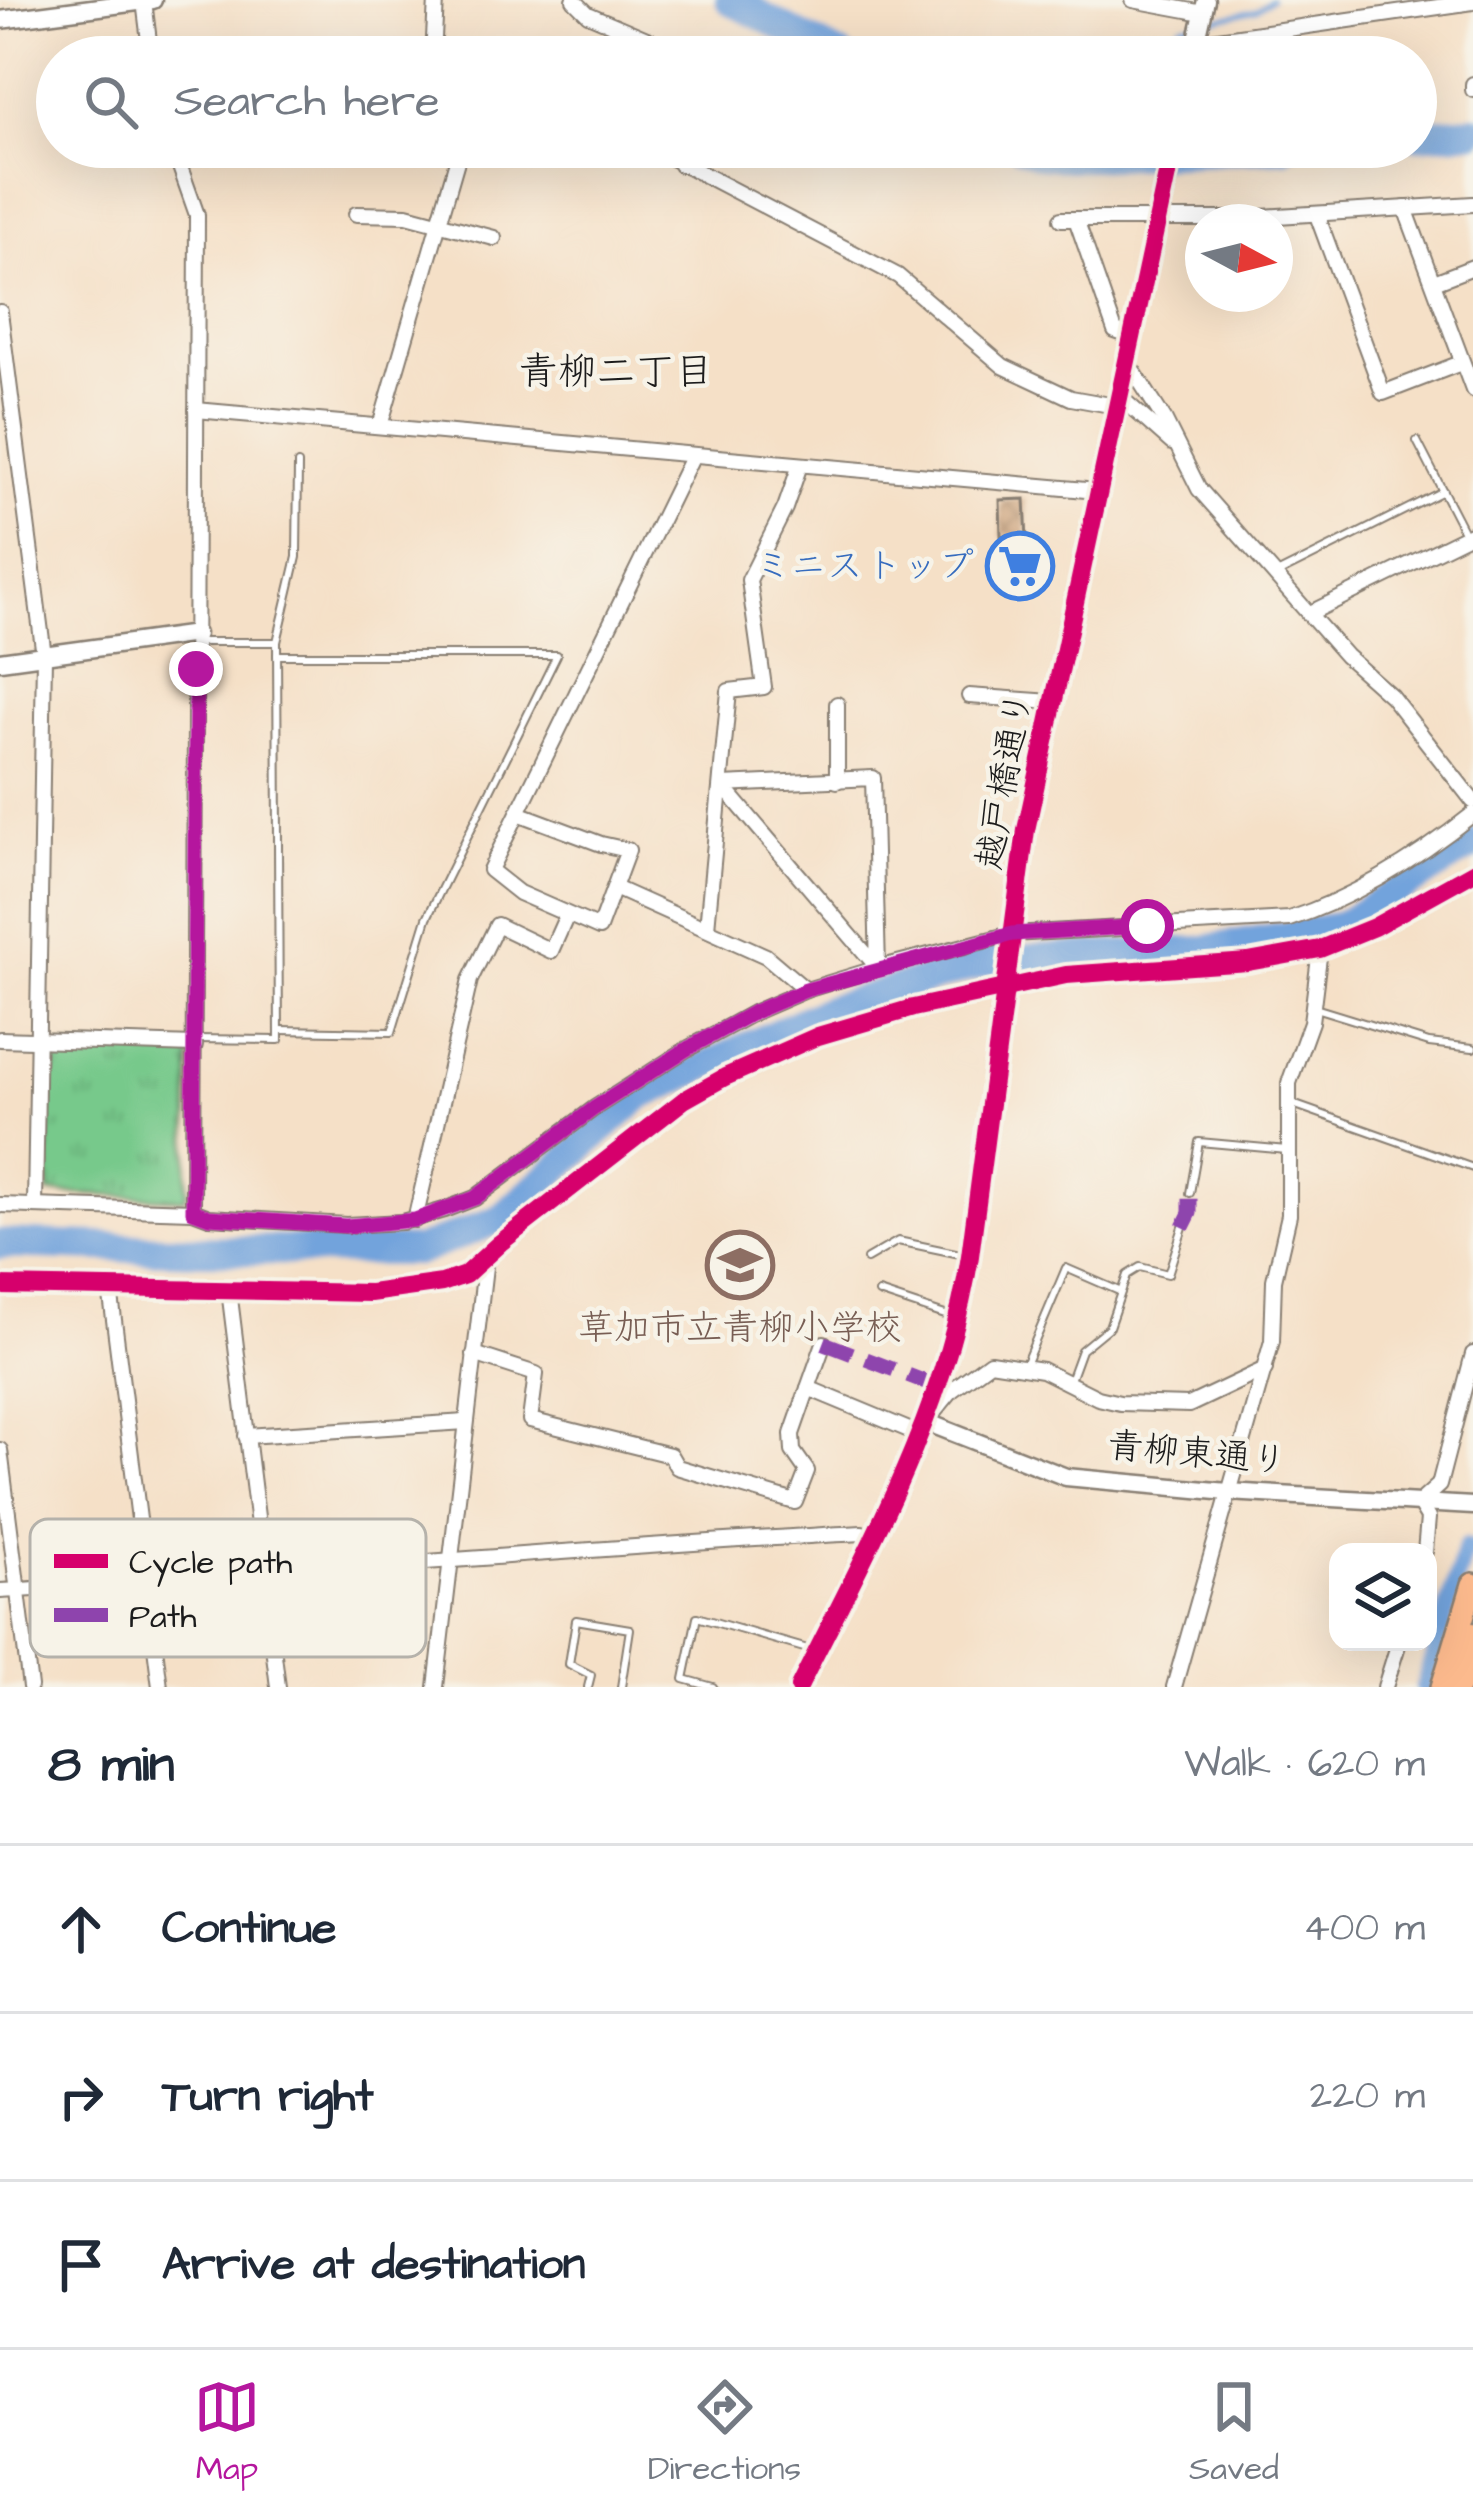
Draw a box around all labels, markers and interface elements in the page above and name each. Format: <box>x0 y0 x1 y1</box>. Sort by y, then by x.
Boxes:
search box <box>36 36 1437 168</box>
icon: search <box>78 69 144 135</box>
text: Search here <box>174 71 440 133</box>
north arrow <box>1185 204 1293 312</box>
district label: 青柳二丁目 <box>518 346 714 400</box>
supermarket icon: ミニストップ <box>985 531 1055 601</box>
place label: ミニストップ <box>754 541 974 592</box>
route end <box>169 642 223 696</box>
street label: 越戸橋通り <box>964 687 1046 873</box>
route start <box>1120 899 1174 953</box>
school or university icon: 草加市立青柳小学校 <box>705 1230 775 1300</box>
place label: 草加市立青柳小学校 <box>578 1303 902 1354</box>
street label: 青柳東通り <box>1105 1421 1289 1487</box>
legend <box>30 1519 426 1657</box>
text: Cycle path <box>129 1540 293 1587</box>
map controls <box>1329 1543 1437 1651</box>
button: layers <box>1329 1543 1437 1651</box>
text: Path <box>129 1594 197 1640</box>
text: 8 min <box>48 1730 174 1801</box>
text: Walk · 620 m <box>1184 1738 1425 1792</box>
icon: ahead <box>48 1896 114 1962</box>
text: Continue <box>162 1898 336 1960</box>
text: 400 m <box>1303 1902 1425 1956</box>
icon: right <box>48 2064 114 2130</box>
text: Turn right <box>162 2066 374 2128</box>
text: 220 m <box>1310 2070 1425 2124</box>
icon: arrive <box>48 2232 114 2298</box>
text: Arrive at destination <box>162 2234 585 2296</box>
tab: Map <box>194 2374 260 2492</box>
tab: Directions <box>648 2374 801 2492</box>
tab: Saved <box>1189 2374 1279 2492</box>

